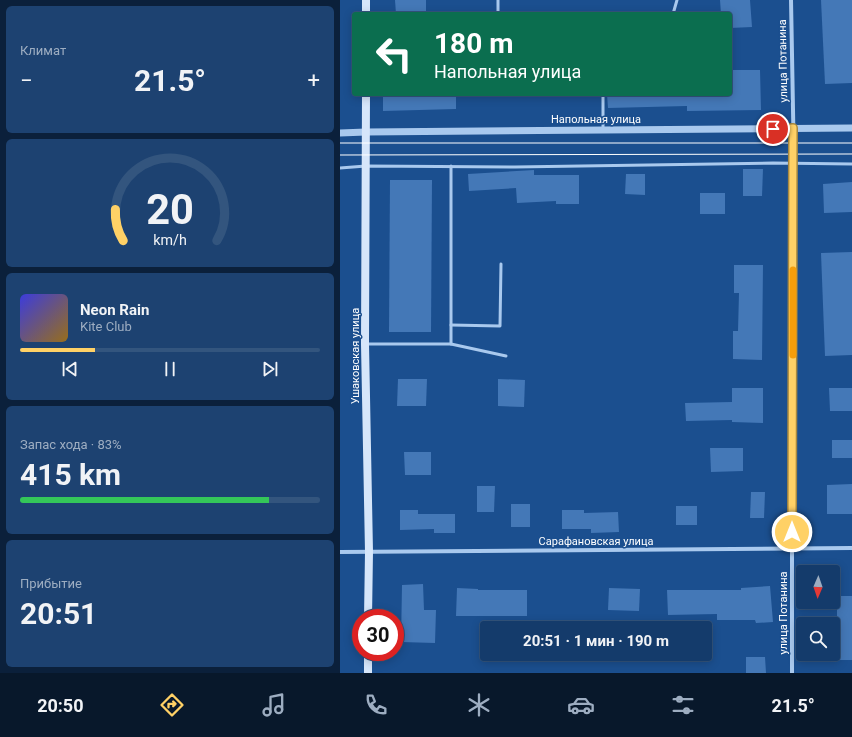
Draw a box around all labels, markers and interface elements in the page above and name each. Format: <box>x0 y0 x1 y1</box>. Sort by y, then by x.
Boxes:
street label: улица Потанина <box>776 19 790 103</box>
text: 180 m <box>434 27 513 60</box>
icon: left <box>368 28 420 80</box>
text: Климат <box>20 43 66 58</box>
text: Напольная улица <box>434 61 581 82</box>
text: 21.5° <box>134 63 206 98</box>
text: − <box>20 68 33 93</box>
text: + <box>308 68 320 93</box>
pin <box>756 112 790 146</box>
street label: Напольная улица <box>551 113 641 126</box>
icon: arrive <box>762 118 784 140</box>
text: 20 <box>146 185 194 234</box>
text: km/h <box>153 232 187 248</box>
text: Neon Rain <box>80 301 149 319</box>
street label: Ушаковская улица <box>349 308 362 404</box>
text: Kite Club <box>80 319 132 334</box>
icon: previous <box>59 358 81 380</box>
icon: pause <box>159 358 181 380</box>
icon: next <box>259 358 281 380</box>
text: Запас хода · 83% <box>20 437 122 452</box>
text: 415 km <box>20 457 121 492</box>
position arrow <box>771 511 813 553</box>
street label: Сарафановская улица <box>539 535 653 548</box>
north arrow <box>796 565 840 609</box>
map controls <box>796 565 840 661</box>
street label: улица Потанина <box>777 571 790 655</box>
text: Прибытие <box>20 576 82 591</box>
text: 20:51 <box>20 596 97 631</box>
speed limit sign: 30 <box>352 609 404 661</box>
button: search <box>796 617 840 661</box>
text: 20:51 · 1 мин · 190 m <box>523 632 669 650</box>
icon: directions <box>158 691 186 719</box>
icon: music <box>260 691 288 719</box>
icon: phone <box>362 691 390 719</box>
icon: climate <box>465 691 493 719</box>
icon: car <box>567 691 595 719</box>
icon: filters <box>669 691 697 719</box>
text: 20:50 <box>37 695 84 716</box>
text: 21.5° <box>772 695 815 716</box>

